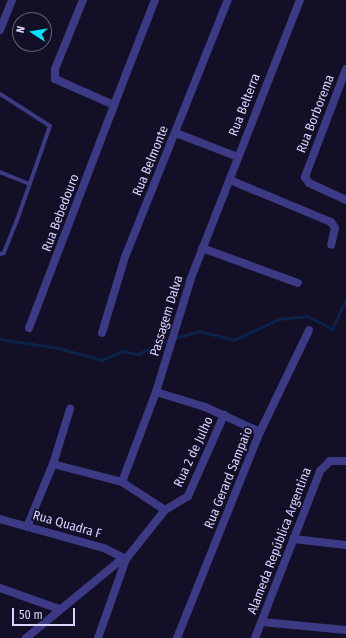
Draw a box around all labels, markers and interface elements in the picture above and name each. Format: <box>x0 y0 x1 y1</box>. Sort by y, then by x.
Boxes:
north arrow <box>12 12 52 52</box>
text: N <box>14 25 28 34</box>
street label: Rua Belterra <box>226 71 264 139</box>
street label: Rua Borborema <box>294 73 338 155</box>
street label: Rua Belmonte <box>130 124 172 198</box>
street label: Rua Bebedouro <box>39 172 83 254</box>
street label: Passagem Dalva <box>147 274 187 358</box>
street label: Rua 2 de Julho <box>171 414 217 490</box>
street label: Rua Gerard Sampaio <box>202 425 256 531</box>
street label: Alameda República Argentina <box>245 465 315 617</box>
street label: Rua Quadra F <box>31 508 103 542</box>
scale bar <box>14 600 77 626</box>
text: 50 m <box>19 608 43 622</box>

